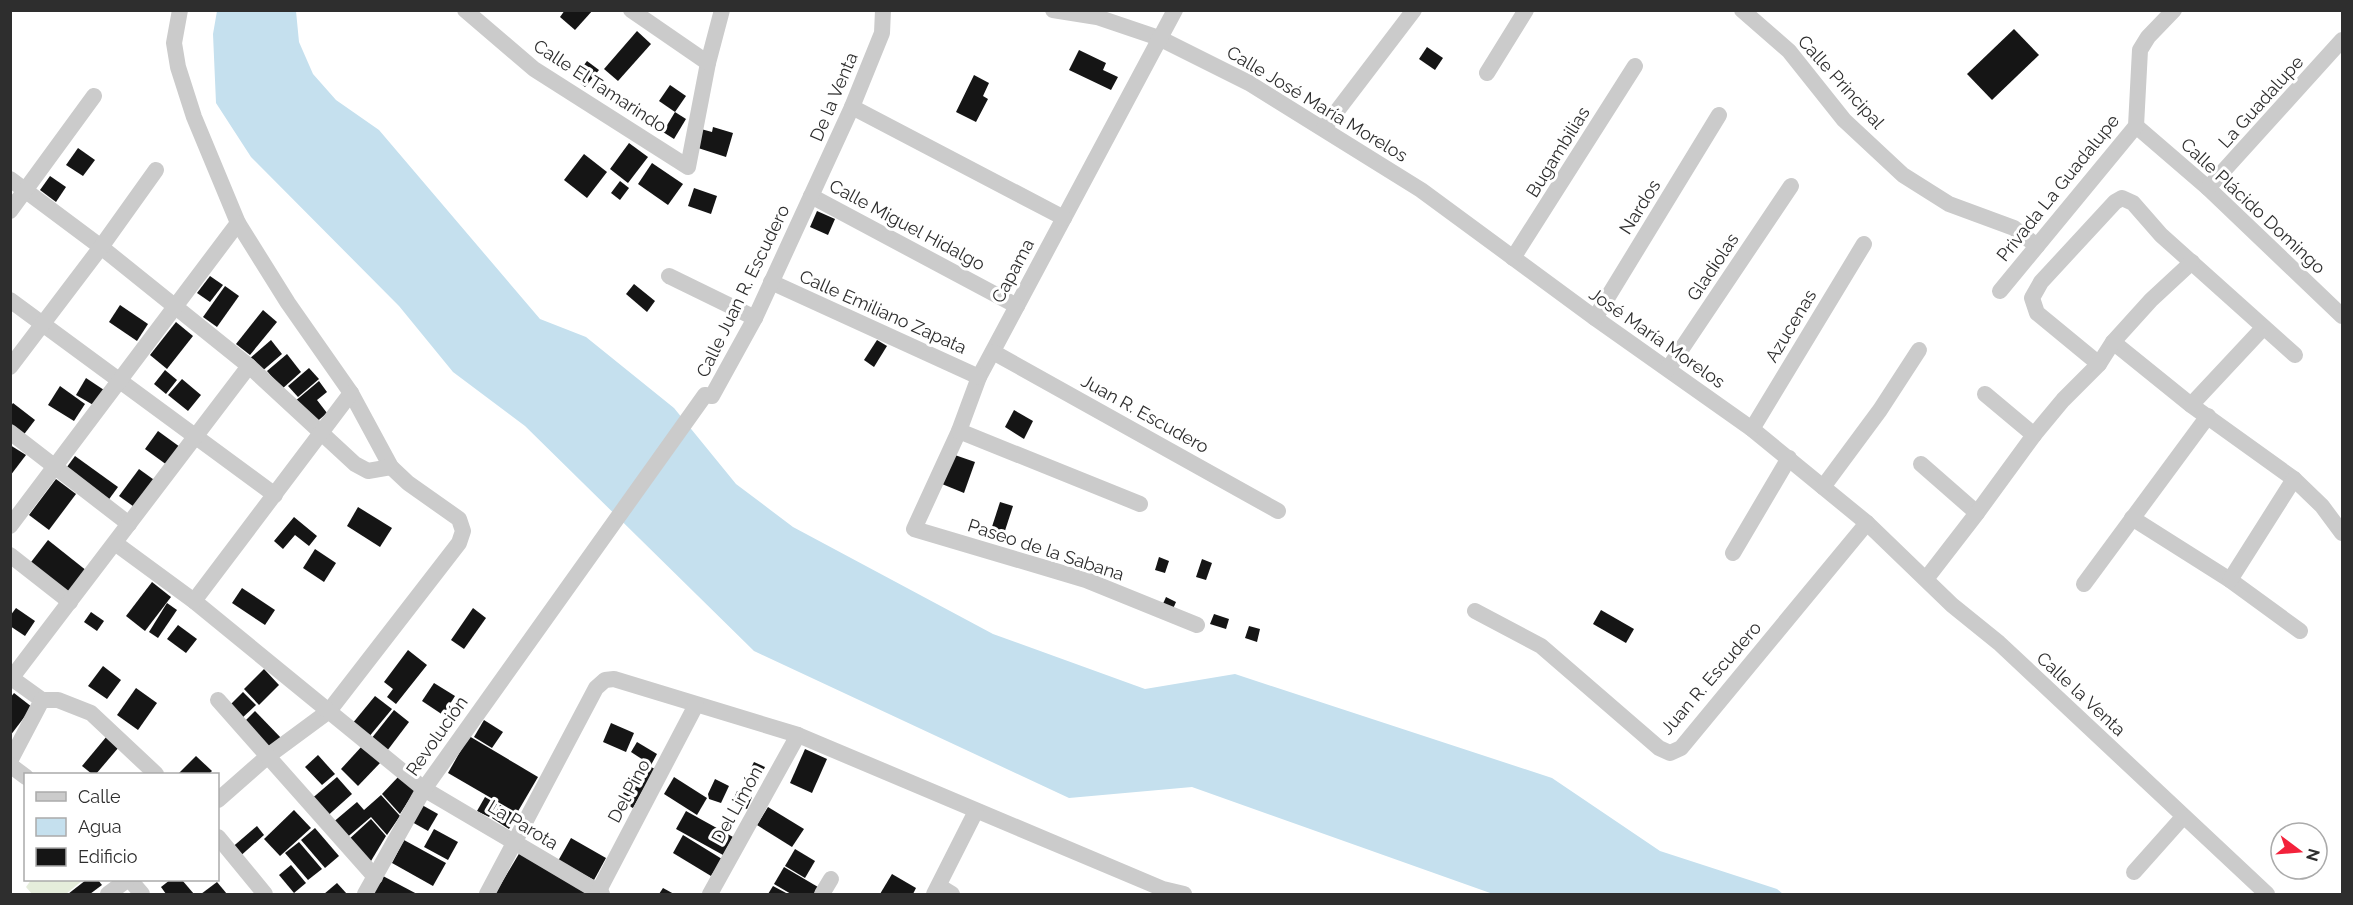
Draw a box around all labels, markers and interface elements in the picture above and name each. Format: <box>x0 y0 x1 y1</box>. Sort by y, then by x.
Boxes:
street label: Calle Principal <box>1794 31 1889 133</box>
street label: Calle El Tamarindo <box>530 35 671 137</box>
street label: Calle José María Morelos <box>1223 41 1412 166</box>
street label: De la Venta <box>805 49 862 144</box>
street label: La Guadalupe <box>2214 51 2308 152</box>
street label: Bugambilias <box>1522 102 1594 201</box>
street label: Privada La Guadalupe <box>1992 110 2124 265</box>
street label: Calle Plácido Domingo <box>2177 133 2330 278</box>
street label: Calle Miguel Hidalgo <box>826 175 989 275</box>
street label: Nardos <box>1615 175 1665 238</box>
street label: Calle Juan R. Escudero <box>692 201 794 380</box>
street label: Gladiolas <box>1682 229 1743 304</box>
street label: Capama <box>987 235 1038 306</box>
street label: Calle Emiliano Zapata <box>796 265 970 358</box>
street label: José María Morelos <box>1586 283 1729 392</box>
street label: Azucenas <box>1761 285 1821 366</box>
street label: Juan R. Escudero <box>1078 370 1213 457</box>
street label: Paseo de la Sabana <box>965 514 1127 585</box>
street label: Juan R. Escudero <box>1656 617 1766 738</box>
street label: Calle la Venta <box>2033 647 2130 740</box>
street label: Revolución <box>402 692 472 780</box>
street label: Del Pino <box>603 755 654 826</box>
street label: Del Limón <box>707 763 766 847</box>
legend <box>24 773 219 881</box>
text: Calle <box>78 786 121 807</box>
street label: La Parota <box>484 795 562 854</box>
text: Agua <box>78 816 122 837</box>
north arrow <box>2269 821 2329 881</box>
text: Edificio <box>78 846 138 867</box>
text: N <box>2302 847 2324 863</box>

